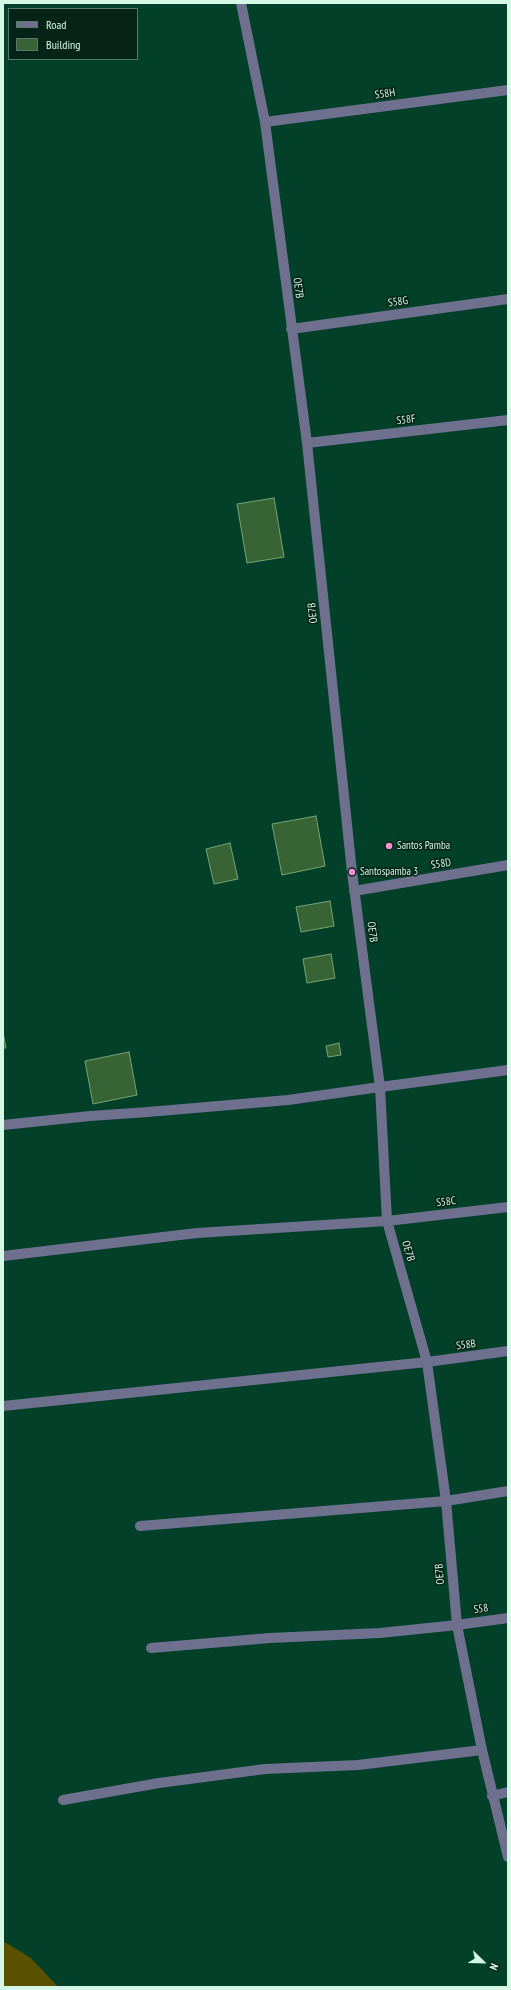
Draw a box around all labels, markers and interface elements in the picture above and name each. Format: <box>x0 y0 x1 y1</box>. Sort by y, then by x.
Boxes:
legend <box>8 8 138 60</box>
text: Road <box>46 17 66 32</box>
text: Building <box>46 37 81 52</box>
street label: S58H <box>374 86 396 102</box>
street label: OE7B <box>290 277 306 299</box>
street label: S58G <box>387 294 409 310</box>
street label: S58F <box>396 412 416 428</box>
street label: OE7B <box>305 602 321 624</box>
place label: Santos Pamba <box>397 839 450 853</box>
marker: Santos Pamba <box>384 841 394 851</box>
street label: S58D <box>430 856 452 872</box>
place label: Santospamba 3 <box>360 865 418 879</box>
marker: Santospamba 3 <box>347 867 357 877</box>
street label: OE7B <box>364 921 380 943</box>
street label: S58C <box>435 1194 457 1210</box>
street label: OE7B <box>399 1239 417 1263</box>
street label: S58B <box>455 1337 477 1353</box>
street label: OE7B <box>433 1563 447 1585</box>
street label: S58 <box>473 1601 489 1617</box>
north arrow <box>463 1942 503 1982</box>
text: N <box>486 1961 502 1972</box>

